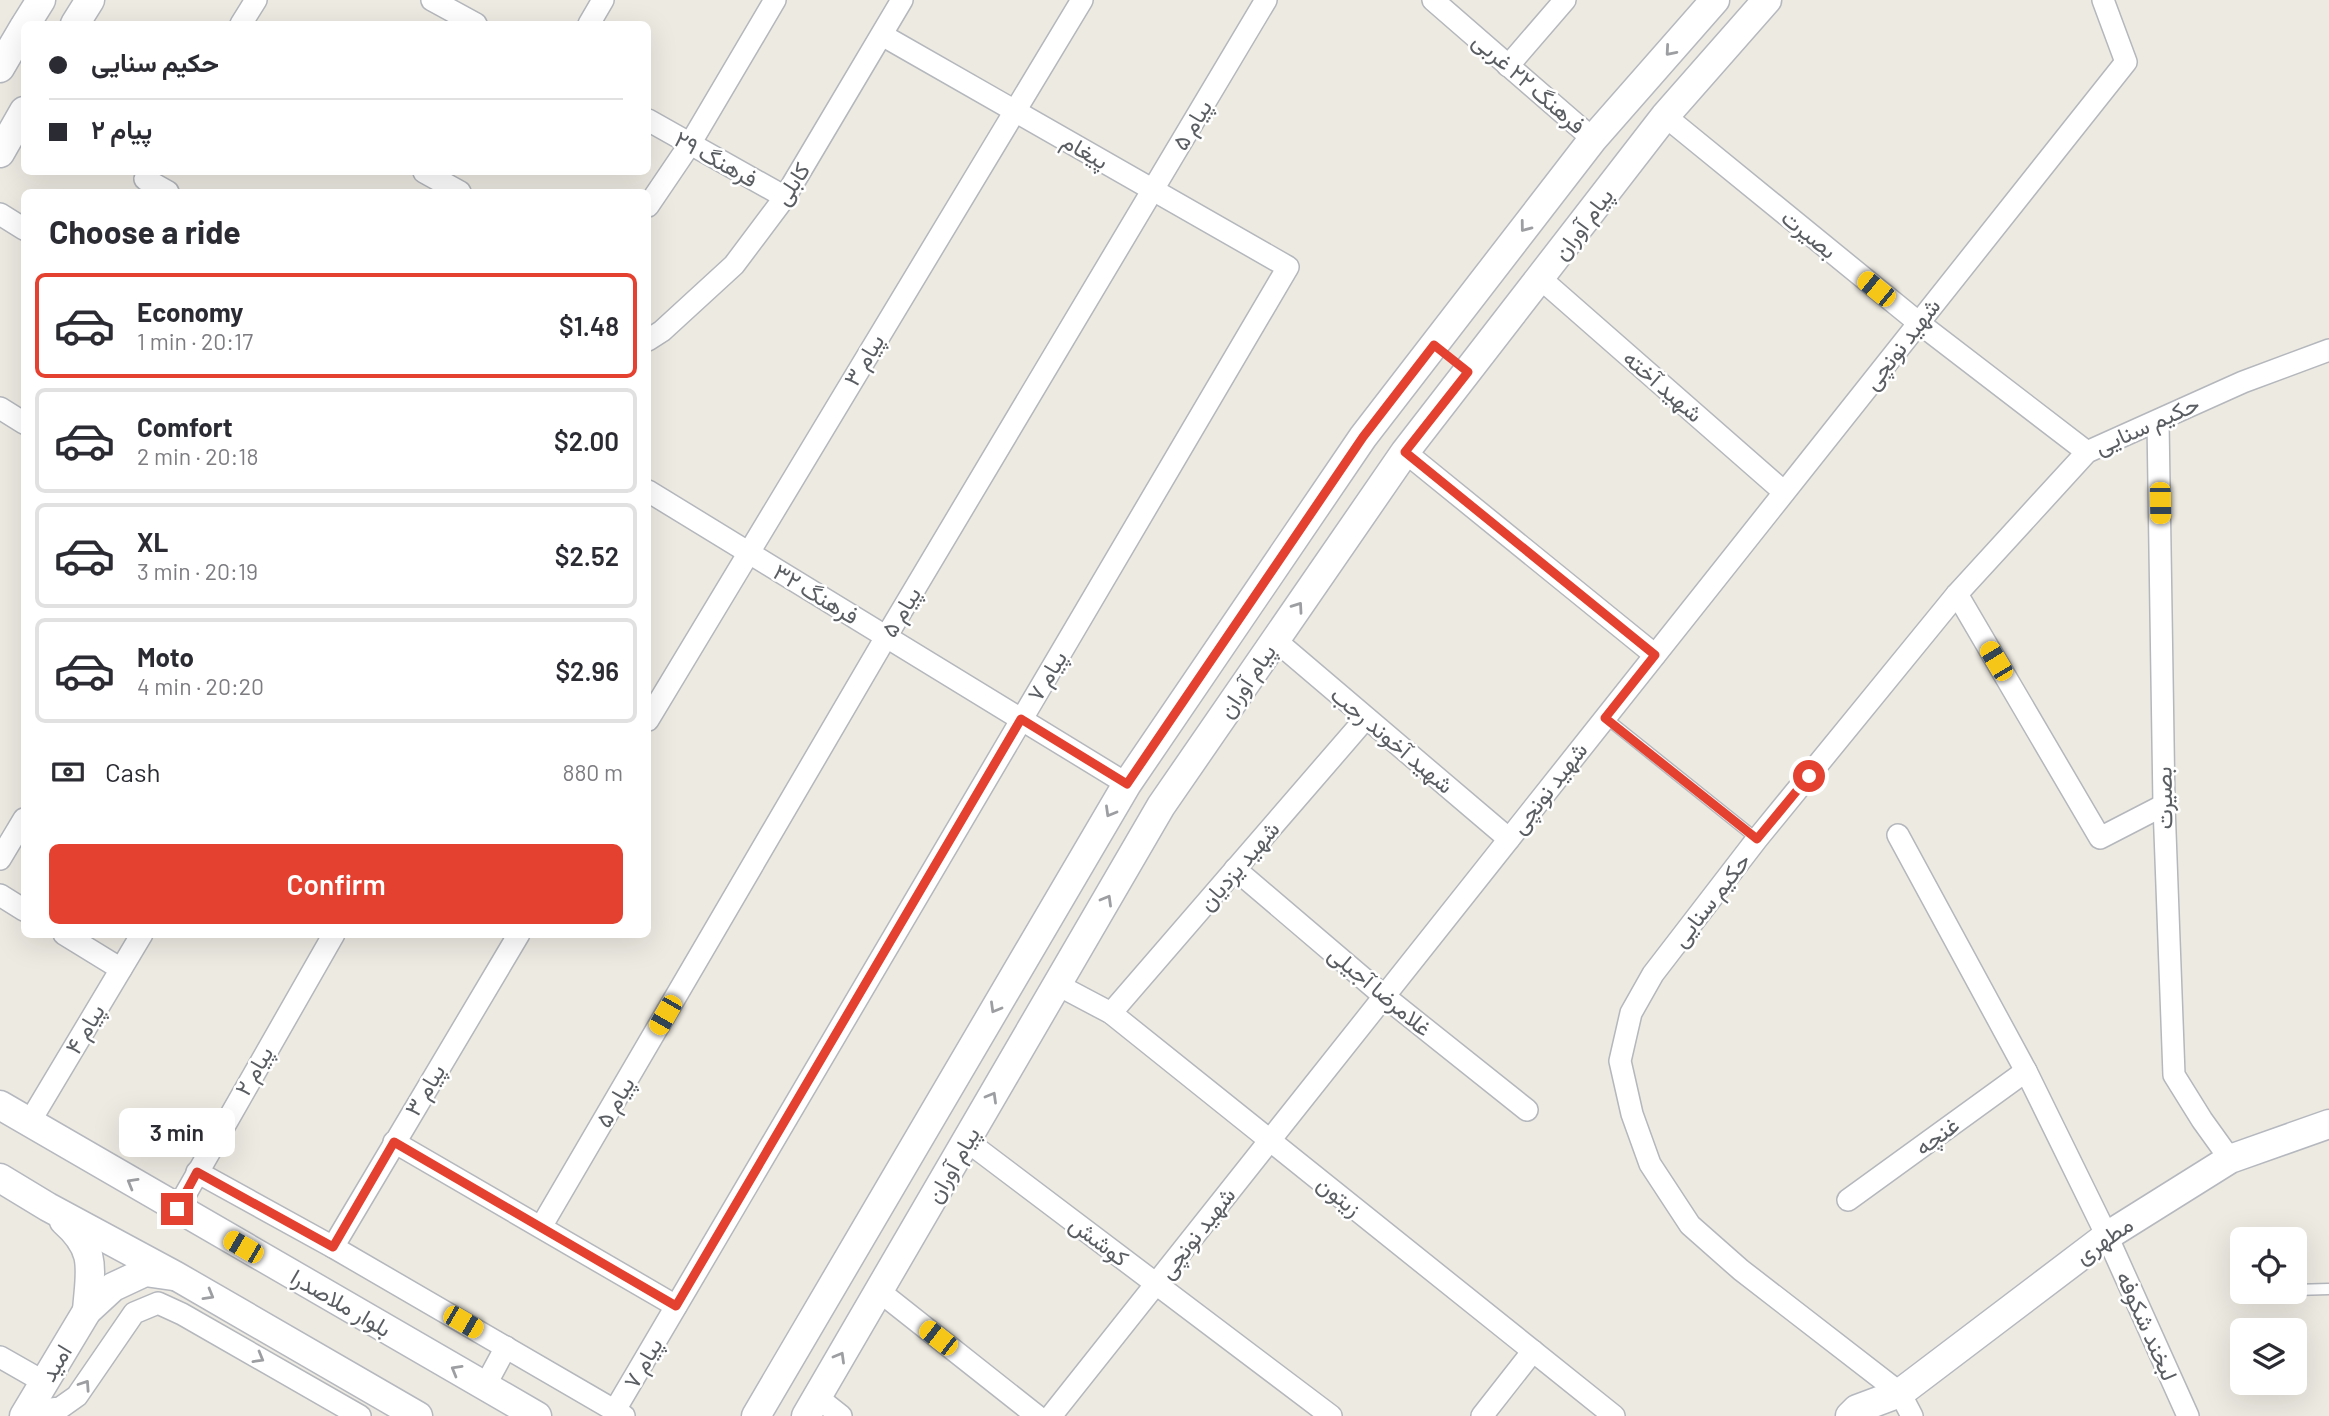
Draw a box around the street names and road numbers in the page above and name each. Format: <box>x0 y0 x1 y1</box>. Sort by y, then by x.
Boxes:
street label: فرهنگ ۲۲ غربی <box>1466 26 1592 140</box>
street label: پیام ۵ <box>1165 94 1220 156</box>
street label: فرهنگ ۲۹ <box>669 124 763 194</box>
street label: پیغام <box>1056 126 1114 177</box>
street label: کابلی <box>767 157 816 211</box>
street label: پیام آوران <box>1546 182 1621 267</box>
street label: بصیرت <box>1775 203 1843 265</box>
street label: شهید نونچی <box>1857 292 1948 397</box>
street label: پیام ۳ <box>837 328 892 392</box>
street label: شهید آخته <box>1617 343 1709 429</box>
street label: حکیم سنایی <box>2090 389 2204 461</box>
street label: فرهنگ ۳۲ <box>768 557 864 631</box>
street label: پیام ۵ <box>874 581 929 643</box>
street label: پیام آوران <box>1211 638 1284 725</box>
street label: پیام ۷ <box>1020 645 1075 707</box>
street label: شهید آخوند رجب <box>1324 680 1460 800</box>
street label: شهید نونچی <box>1504 736 1595 841</box>
street label: بصیرت <box>2148 766 2180 830</box>
street label: شهید یزدیان <box>1192 815 1286 917</box>
street label: حکیم سنایی <box>1665 847 1757 953</box>
street label: غلامرضا آجیلی <box>1322 939 1438 1043</box>
street label: پیام ۴ <box>58 998 113 1060</box>
street label: پیام ۲ <box>228 1041 281 1102</box>
street label: پیام ۳ <box>398 1058 453 1122</box>
street label: پیام ۵ <box>588 1071 642 1133</box>
street label: غنچه <box>1909 1110 1966 1163</box>
street label: پیام آوران <box>919 1121 988 1209</box>
street label: زیتون <box>1310 1169 1368 1223</box>
street label: شهید نونچی <box>1152 1181 1243 1286</box>
street label: کوشش <box>1063 1209 1135 1273</box>
street label: مطهری <box>2069 1209 2139 1271</box>
street label: بلوار ملاصدرا <box>285 1262 397 1344</box>
street label: لبخند شکوفه <box>2109 1266 2185 1386</box>
street label: پیام ۷ <box>616 1332 670 1394</box>
street label: امید <box>33 1339 77 1386</box>

